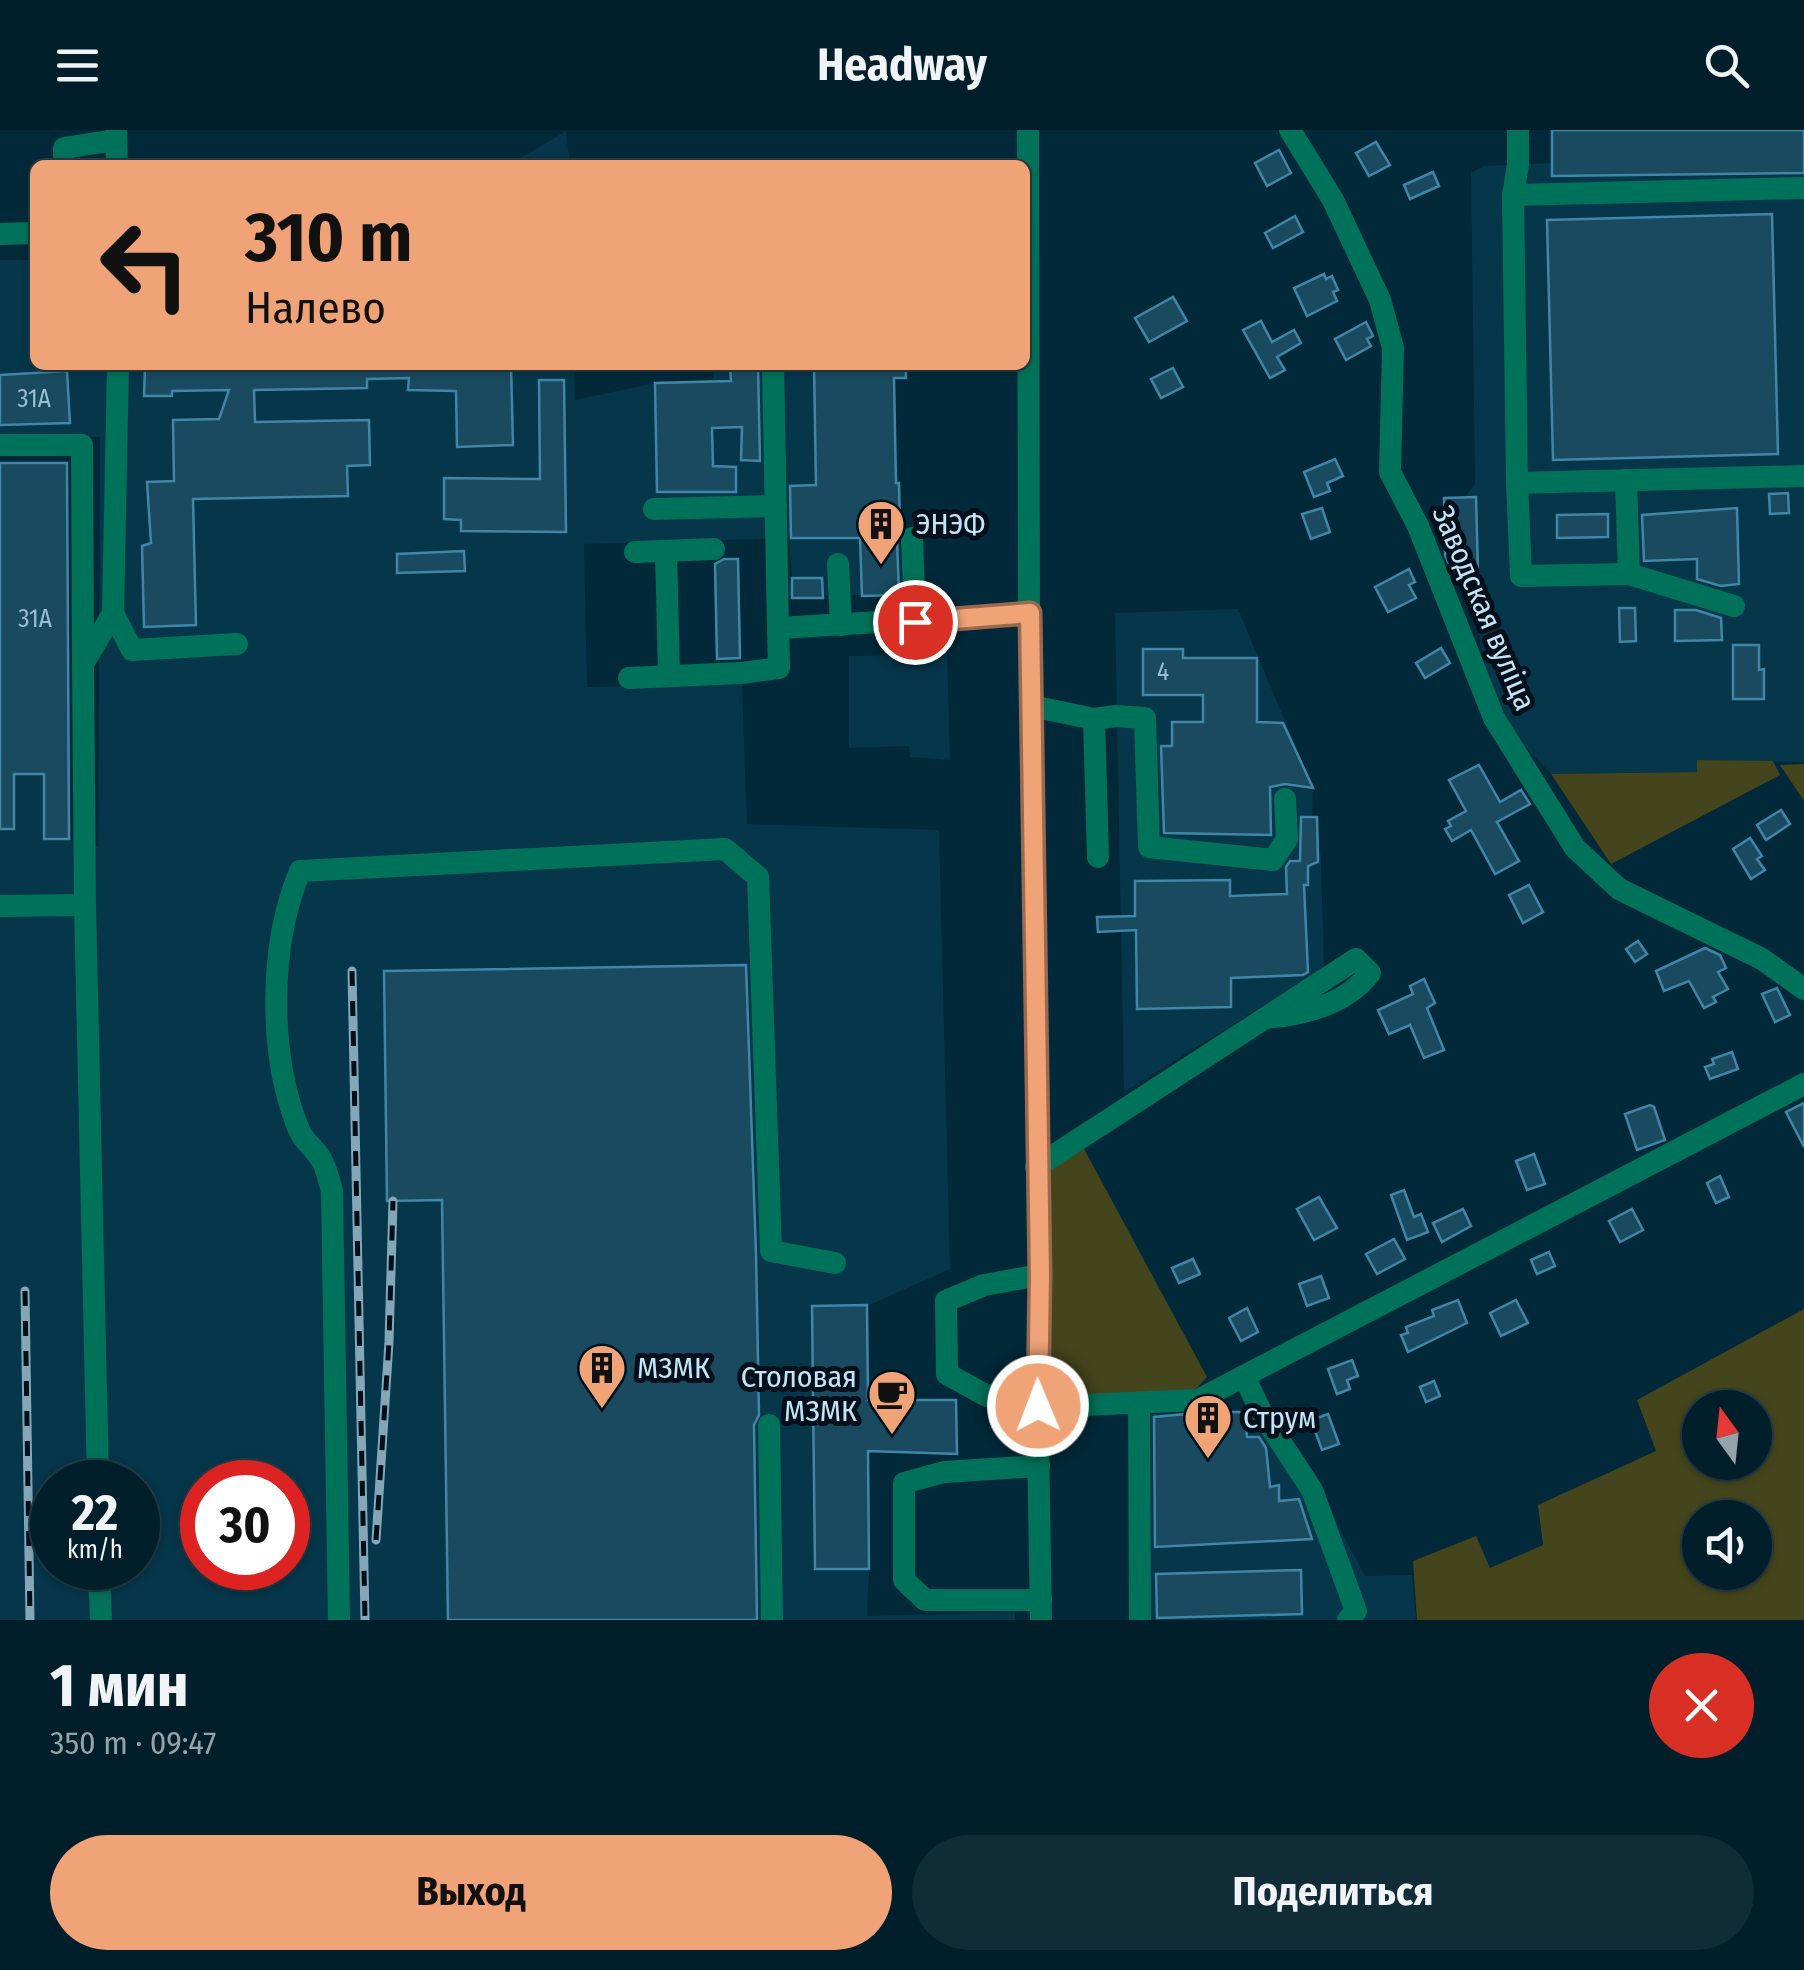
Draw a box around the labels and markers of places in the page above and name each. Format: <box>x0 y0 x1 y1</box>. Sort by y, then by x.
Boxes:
building icon: ЭНЭФ <box>855 498 907 566</box>
place label: ЭНЭФ <box>916 506 985 542</box>
pin <box>873 580 958 665</box>
building icon: МЗМК <box>576 1342 628 1410</box>
place label: МЗМК <box>637 1350 710 1386</box>
place label: Столовая МЗМК <box>741 1359 857 1429</box>
cafe icon: Столовая МЗМК <box>866 1368 918 1436</box>
building icon: Струм <box>1182 1392 1234 1460</box>
place label: Струм <box>1243 1400 1316 1436</box>

